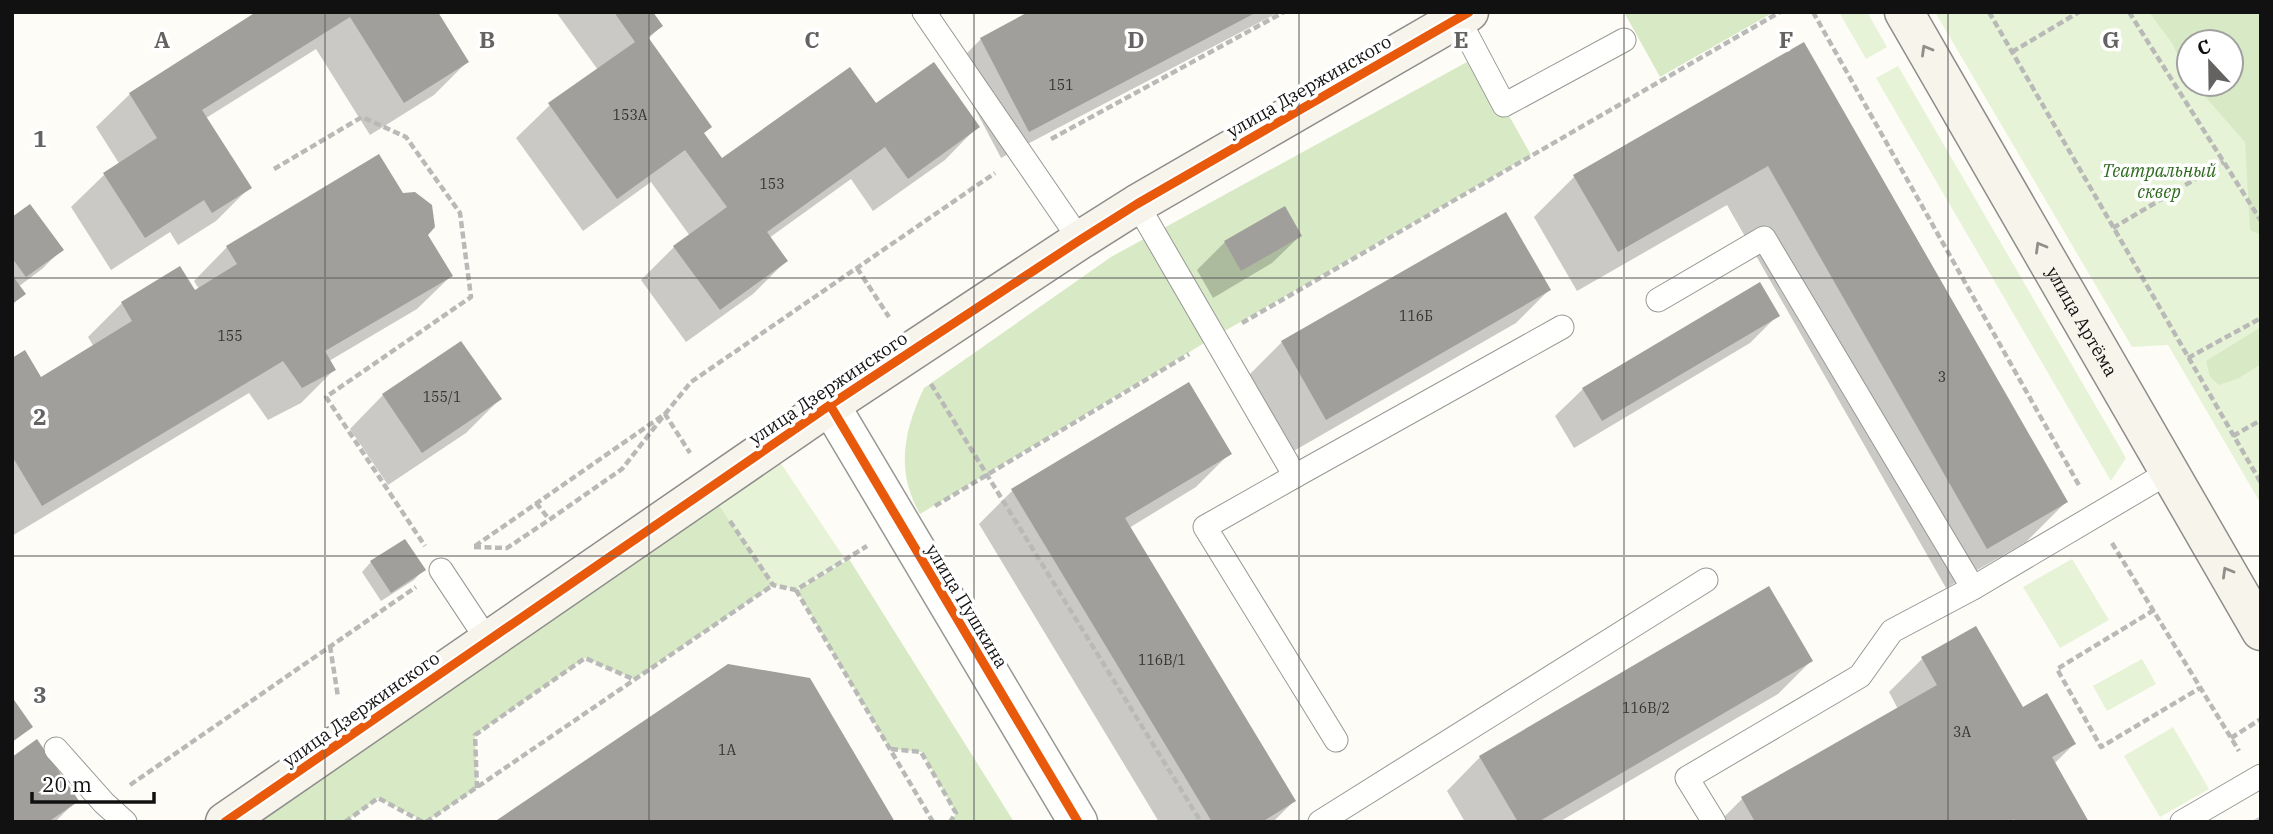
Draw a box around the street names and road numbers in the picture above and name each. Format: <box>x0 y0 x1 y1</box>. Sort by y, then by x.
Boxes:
street label: улица Дзержинского <box>1223 29 1395 143</box>
street label: улица Артёма <box>2042 262 2123 381</box>
street label: улица Дзержинского <box>744 326 912 450</box>
street label: улица Пушкина <box>921 540 1013 673</box>
street label: улица Дзержинского <box>278 646 444 772</box>

